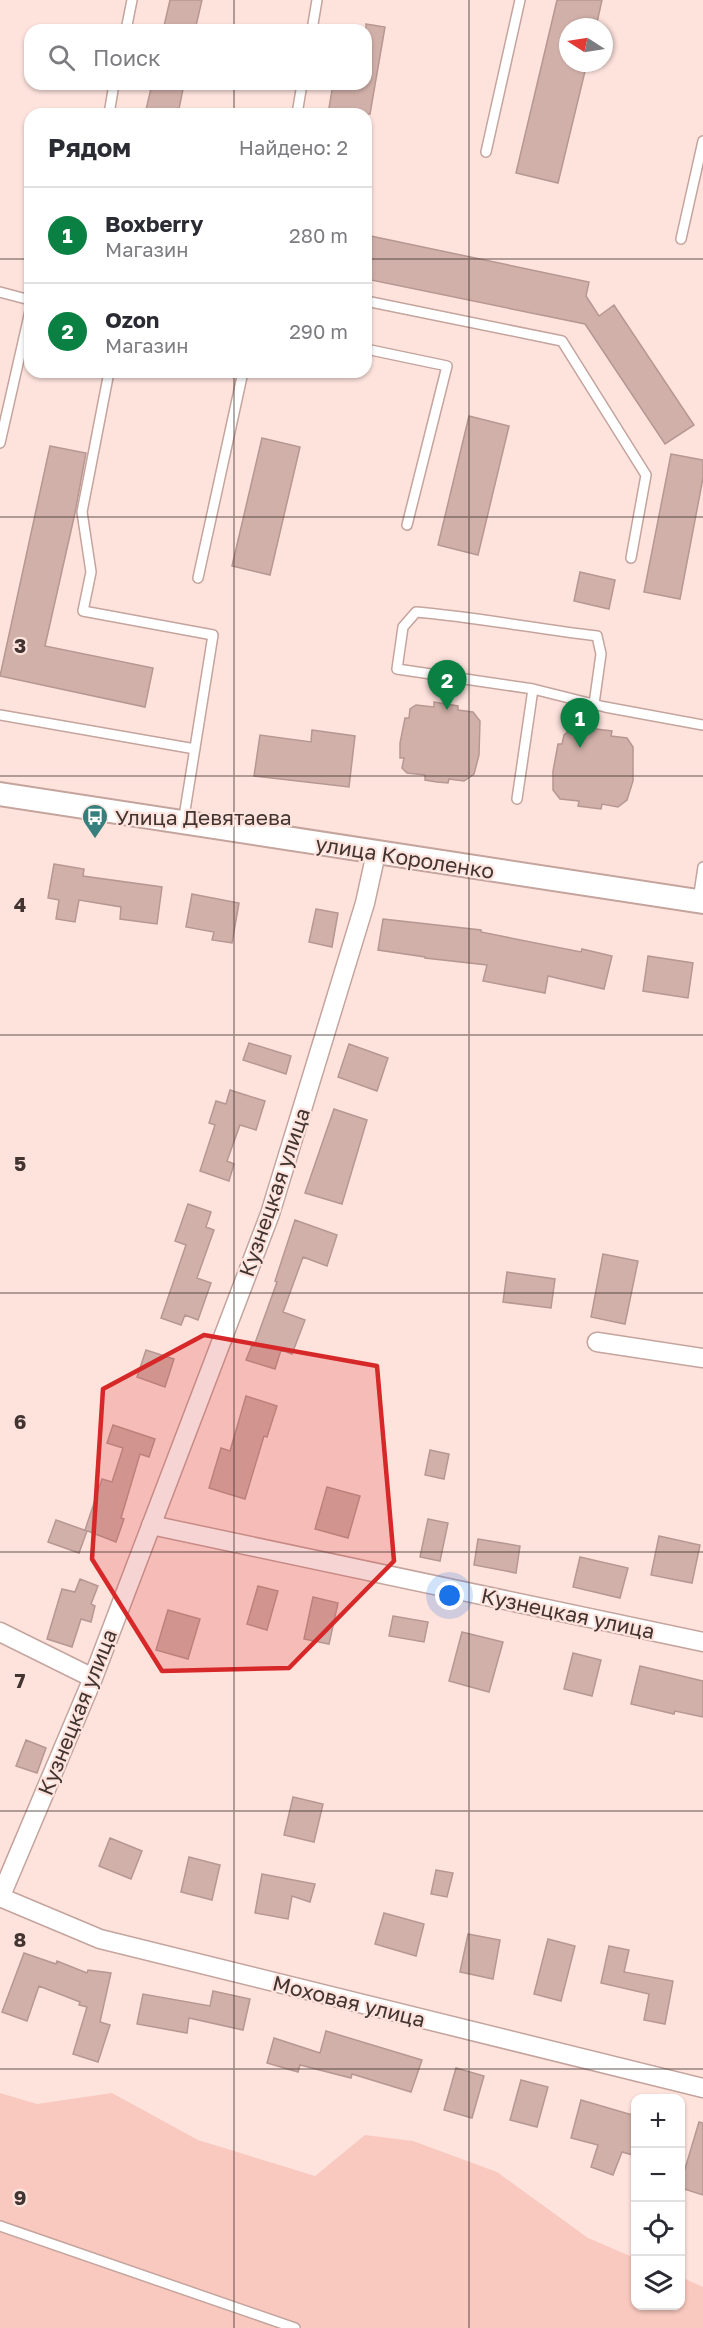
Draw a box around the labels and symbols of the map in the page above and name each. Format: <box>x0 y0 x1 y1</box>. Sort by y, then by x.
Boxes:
north arrow <box>559 18 613 72</box>
text: 3 <box>14 633 26 657</box>
pin: 2 <box>428 660 466 710</box>
pin: 1 <box>560 698 600 748</box>
bus stop icon: Улица Девятаева <box>80 802 110 840</box>
place label: Улица Девятаева <box>115 804 292 830</box>
street label: улица Короленко <box>314 830 496 884</box>
text: 4 <box>14 892 26 916</box>
street label: Кузнецкая улица <box>233 1104 315 1280</box>
text: 5 <box>14 1151 26 1175</box>
text: 6 <box>14 1409 26 1433</box>
your location <box>435 1581 464 1610</box>
street label: Кузнецкая улица <box>479 1582 657 1644</box>
street label: Кузнецкая улица <box>32 1625 122 1799</box>
text: 7 <box>15 1668 26 1692</box>
text: 8 <box>14 1927 26 1951</box>
street label: Моховая улица <box>270 1969 428 2033</box>
text: 9 <box>14 2185 26 2209</box>

